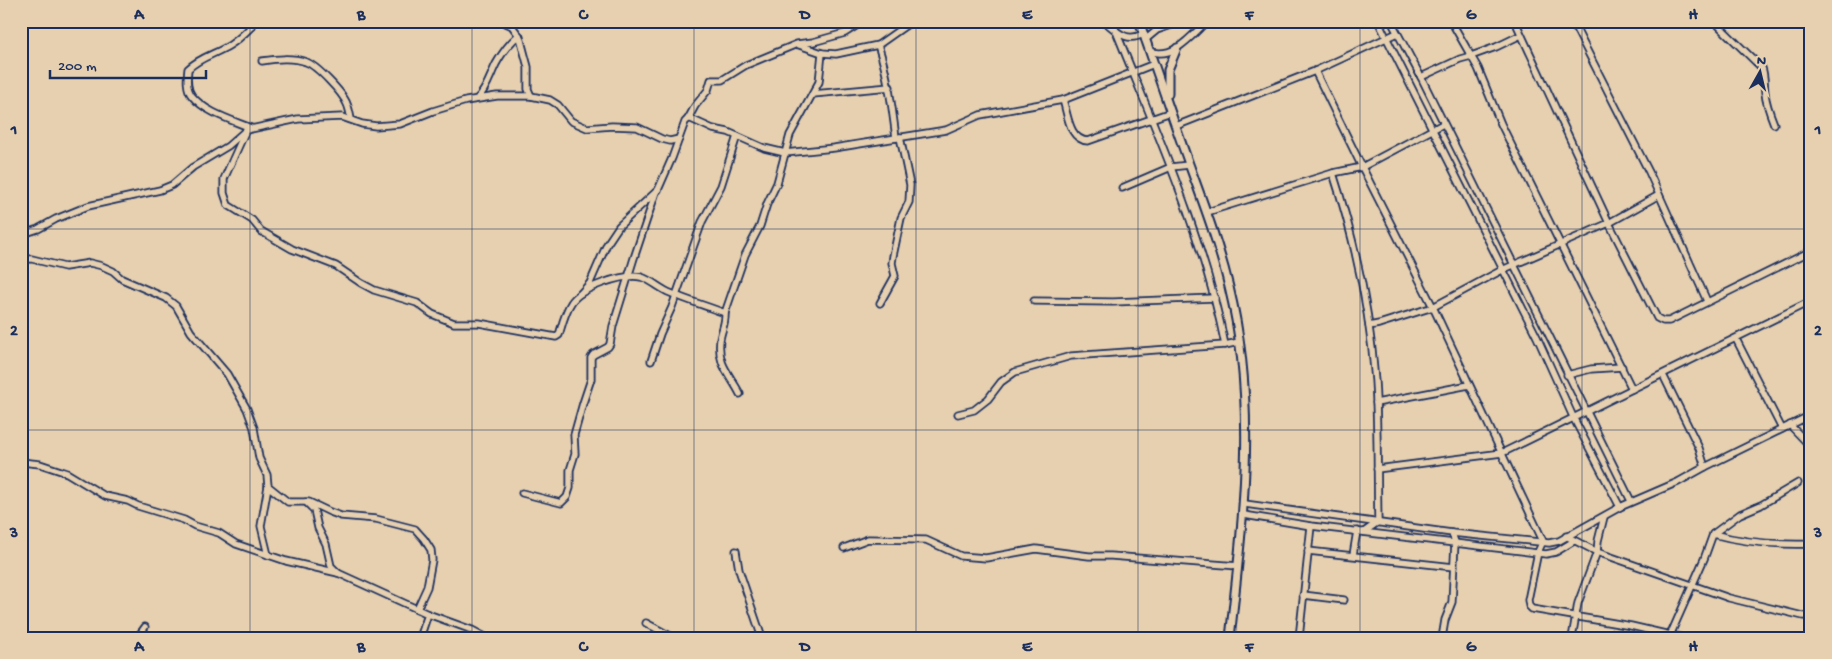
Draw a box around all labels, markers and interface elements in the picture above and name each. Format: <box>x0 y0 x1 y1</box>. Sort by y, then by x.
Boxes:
text: A <box>133 7 145 26</box>
text: B <box>356 7 366 26</box>
text: C <box>578 7 589 26</box>
text: D <box>798 7 811 26</box>
text: E <box>1022 7 1033 26</box>
text: F <box>1244 7 1255 26</box>
text: G <box>1466 7 1477 26</box>
text: H <box>1688 7 1698 26</box>
scale bar <box>50 48 206 80</box>
north arrow <box>1734 48 1784 98</box>
text: N <box>1756 53 1767 71</box>
text: 200 m <box>58 58 97 76</box>
text: 1 <box>10 122 17 141</box>
text: 1 <box>1814 122 1821 141</box>
text: 2 <box>10 323 18 342</box>
text: 2 <box>1814 323 1822 342</box>
text: 3 <box>9 525 18 544</box>
text: 3 <box>1813 525 1822 544</box>
text: A <box>133 639 145 658</box>
text: B <box>356 639 366 658</box>
text: C <box>578 639 589 658</box>
text: D <box>798 639 811 658</box>
text: E <box>1022 639 1033 658</box>
text: F <box>1244 639 1255 658</box>
text: G <box>1466 639 1477 658</box>
text: H <box>1688 639 1698 658</box>

